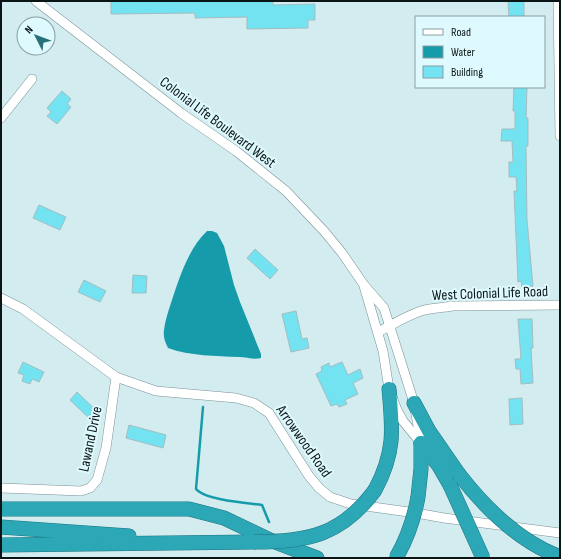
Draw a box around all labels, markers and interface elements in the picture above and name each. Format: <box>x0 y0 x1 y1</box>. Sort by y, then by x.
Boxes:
north arrow <box>16 16 56 56</box>
legend <box>415 16 545 88</box>
text: N <box>22 23 36 36</box>
text: Road <box>451 25 471 40</box>
text: Water <box>451 45 475 60</box>
text: Building <box>451 65 483 80</box>
street label: Colonial Life Boulevard West <box>156 72 280 173</box>
street label: West Colonial Life Road <box>432 282 548 305</box>
street label: Arrowwood Road <box>271 401 335 481</box>
street label: Lawand Drive <box>74 405 107 474</box>

